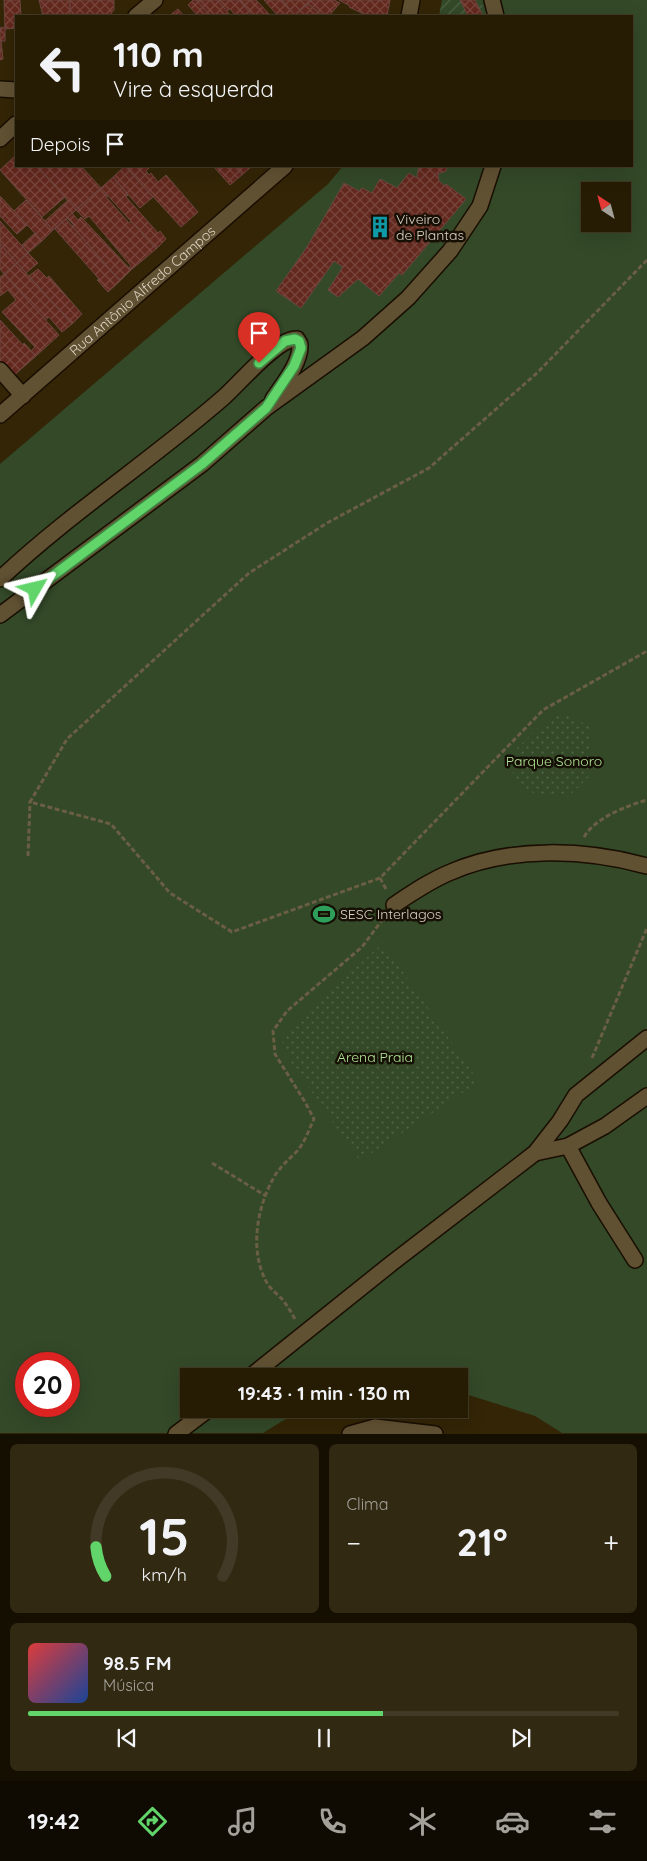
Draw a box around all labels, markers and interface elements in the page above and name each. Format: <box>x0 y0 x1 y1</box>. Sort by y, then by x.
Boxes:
text: 110 m <box>113 32 204 76</box>
icon: left <box>30 35 95 100</box>
text: Vire à esquerda <box>113 75 274 103</box>
icon: arrive <box>101 130 129 158</box>
text: Depois <box>30 132 91 156</box>
north arrow <box>581 182 631 232</box>
map controls <box>581 182 631 232</box>
place label: Viveiro de Plantas <box>396 210 464 244</box>
building icon: Viveiro de Plantas <box>367 214 393 240</box>
street label: Rua Antônio Alfredo Campos <box>65 222 219 359</box>
pin <box>238 312 280 363</box>
icon: arrive <box>245 319 273 347</box>
position arrow <box>8 562 60 614</box>
park label: Parque Sonoro <box>506 752 602 770</box>
sports icon: SESC Interlagos <box>311 901 337 927</box>
place label: SESC Interlagos <box>340 905 441 923</box>
park label: Arena Praia <box>337 1048 413 1066</box>
speed limit sign: 20 <box>15 1352 80 1417</box>
text: 19:43 · 1 min · 130 m <box>238 1381 410 1405</box>
text: Clima <box>347 1494 388 1514</box>
text: 15 <box>139 1503 189 1568</box>
text: 21° <box>456 1518 508 1566</box>
text: − <box>347 1525 361 1560</box>
text: + <box>603 1525 619 1560</box>
text: km/h <box>142 1563 187 1585</box>
text: 98.5 FM <box>103 1651 171 1675</box>
text: Música <box>103 1675 154 1695</box>
icon: previous <box>113 1724 141 1752</box>
icon: pause <box>310 1724 338 1752</box>
icon: next <box>507 1724 535 1752</box>
icon: directions <box>135 1804 170 1839</box>
icon: music <box>225 1804 260 1839</box>
icon: phone <box>315 1804 350 1839</box>
icon: climate <box>405 1804 440 1839</box>
icon: car <box>495 1804 530 1839</box>
icon: filters <box>585 1804 620 1839</box>
text: 19:42 <box>27 1807 80 1835</box>

